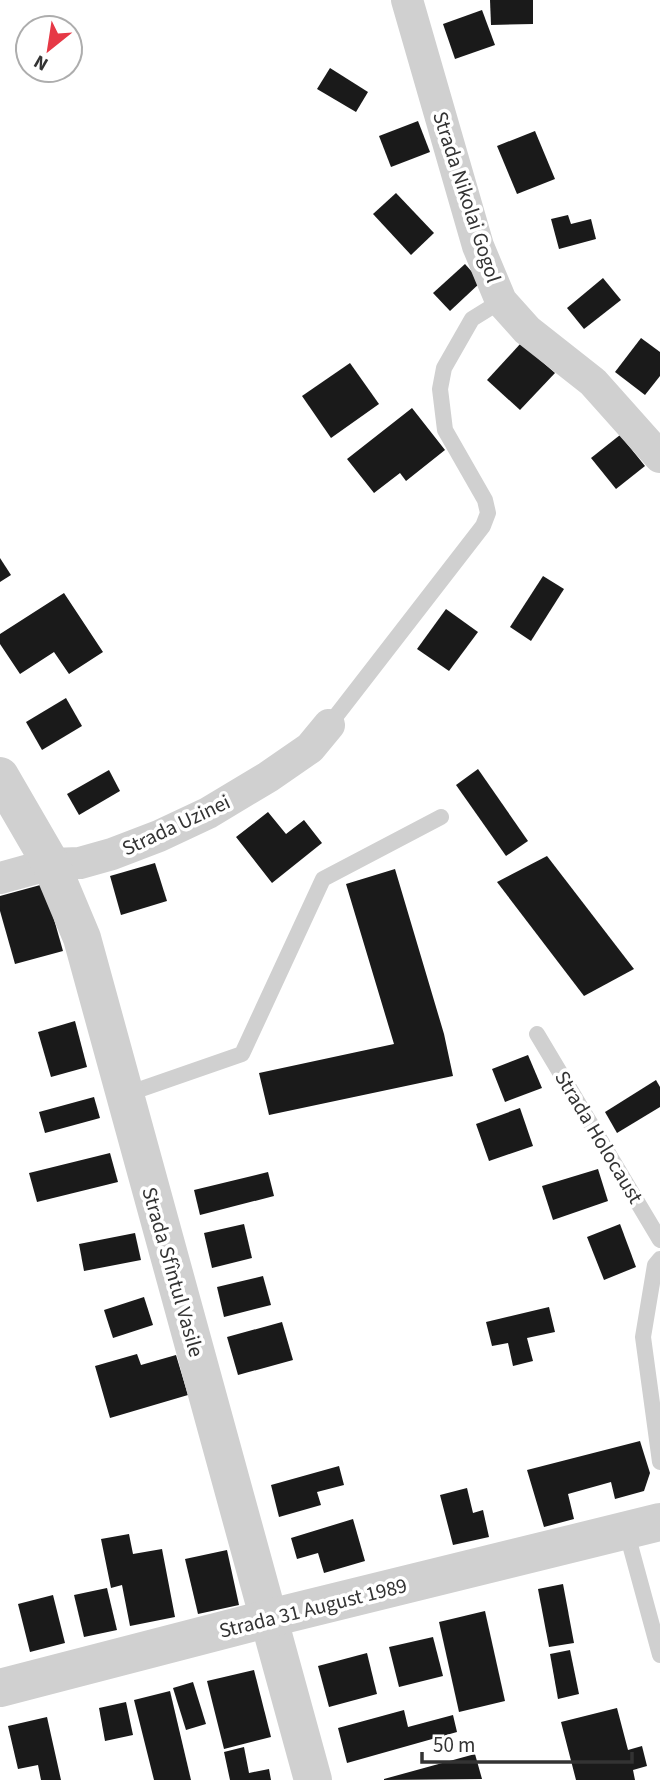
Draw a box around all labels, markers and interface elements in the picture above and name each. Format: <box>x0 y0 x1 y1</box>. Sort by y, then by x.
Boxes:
north arrow <box>14 14 84 84</box>
text: N <box>29 48 53 77</box>
street label: Strada Nikolai Gogol <box>425 107 509 287</box>
street label: Strada Uzinei <box>117 787 235 863</box>
street label: Strada Holocaust <box>547 1065 651 1209</box>
street label: Strada Sfîntul Vasile <box>134 1183 212 1361</box>
street label: Strada 31 August 1989 <box>216 1570 410 1646</box>
scale bar <box>422 1720 632 1764</box>
text: 50 m <box>433 1730 475 1760</box>

